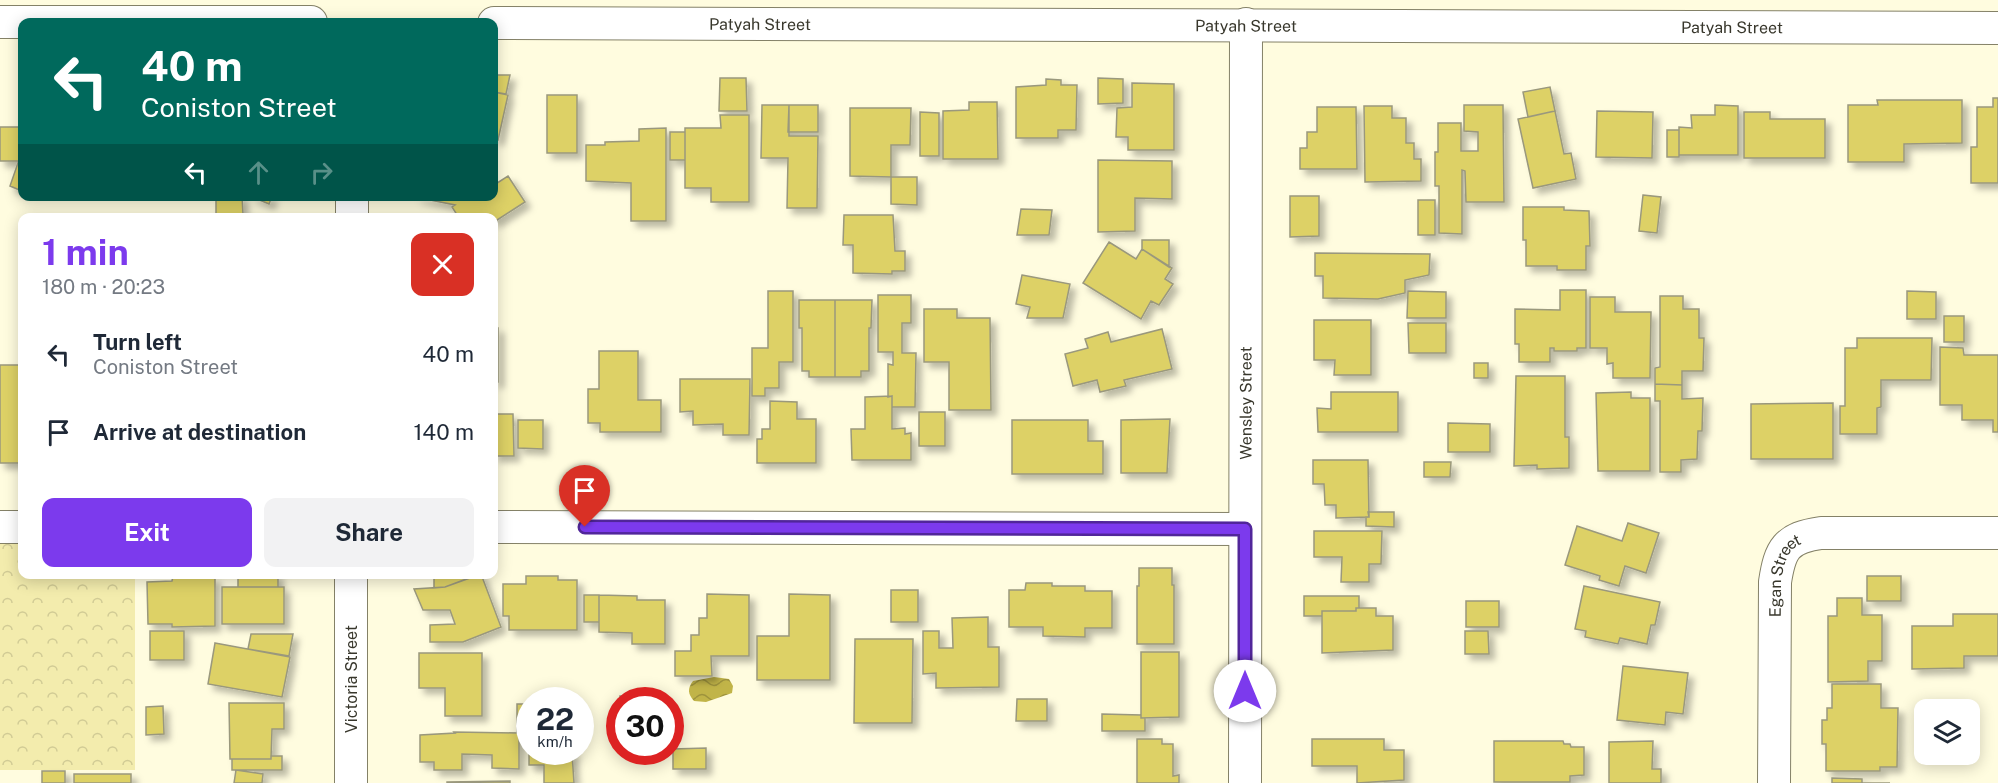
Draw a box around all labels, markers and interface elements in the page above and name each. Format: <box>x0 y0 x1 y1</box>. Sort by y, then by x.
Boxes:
street label: Patyah Street <box>709 14 811 34</box>
street label: Patyah Street <box>1195 16 1297 35</box>
street label: Patyah Street <box>1681 17 1783 37</box>
text: 40 m <box>141 41 243 90</box>
icon: left <box>42 42 120 120</box>
text: Coniston Street <box>141 91 337 123</box>
icon: left <box>179 156 212 189</box>
icon: ahead <box>242 156 275 189</box>
icon: right <box>305 156 338 189</box>
text: 1 min <box>42 231 129 273</box>
button: close <box>411 233 474 296</box>
text: 180 m · 20:23 <box>42 275 165 299</box>
text: Turn left <box>93 329 182 355</box>
icon: left <box>42 338 75 371</box>
text: 40 m <box>422 341 474 367</box>
street label: Wensley Street <box>1236 346 1255 460</box>
text: Coniston Street <box>93 355 238 379</box>
icon: arrive <box>42 416 75 449</box>
text: Arrive at destination <box>93 419 306 445</box>
text: 140 m <box>413 419 474 445</box>
pin <box>559 465 610 527</box>
icon: arrive <box>568 474 601 507</box>
button: Exit <box>42 498 252 567</box>
button: Share <box>264 498 474 567</box>
street label: Egan Street <box>1765 530 1804 617</box>
street label: Victoria Street <box>342 625 361 733</box>
position arrow <box>1213 659 1277 723</box>
speed limit sign: 30 <box>606 687 684 765</box>
map controls <box>1914 699 1980 765</box>
button: layers <box>1914 699 1980 765</box>
text: 22 <box>536 701 574 737</box>
text: km/h <box>537 733 573 750</box>

